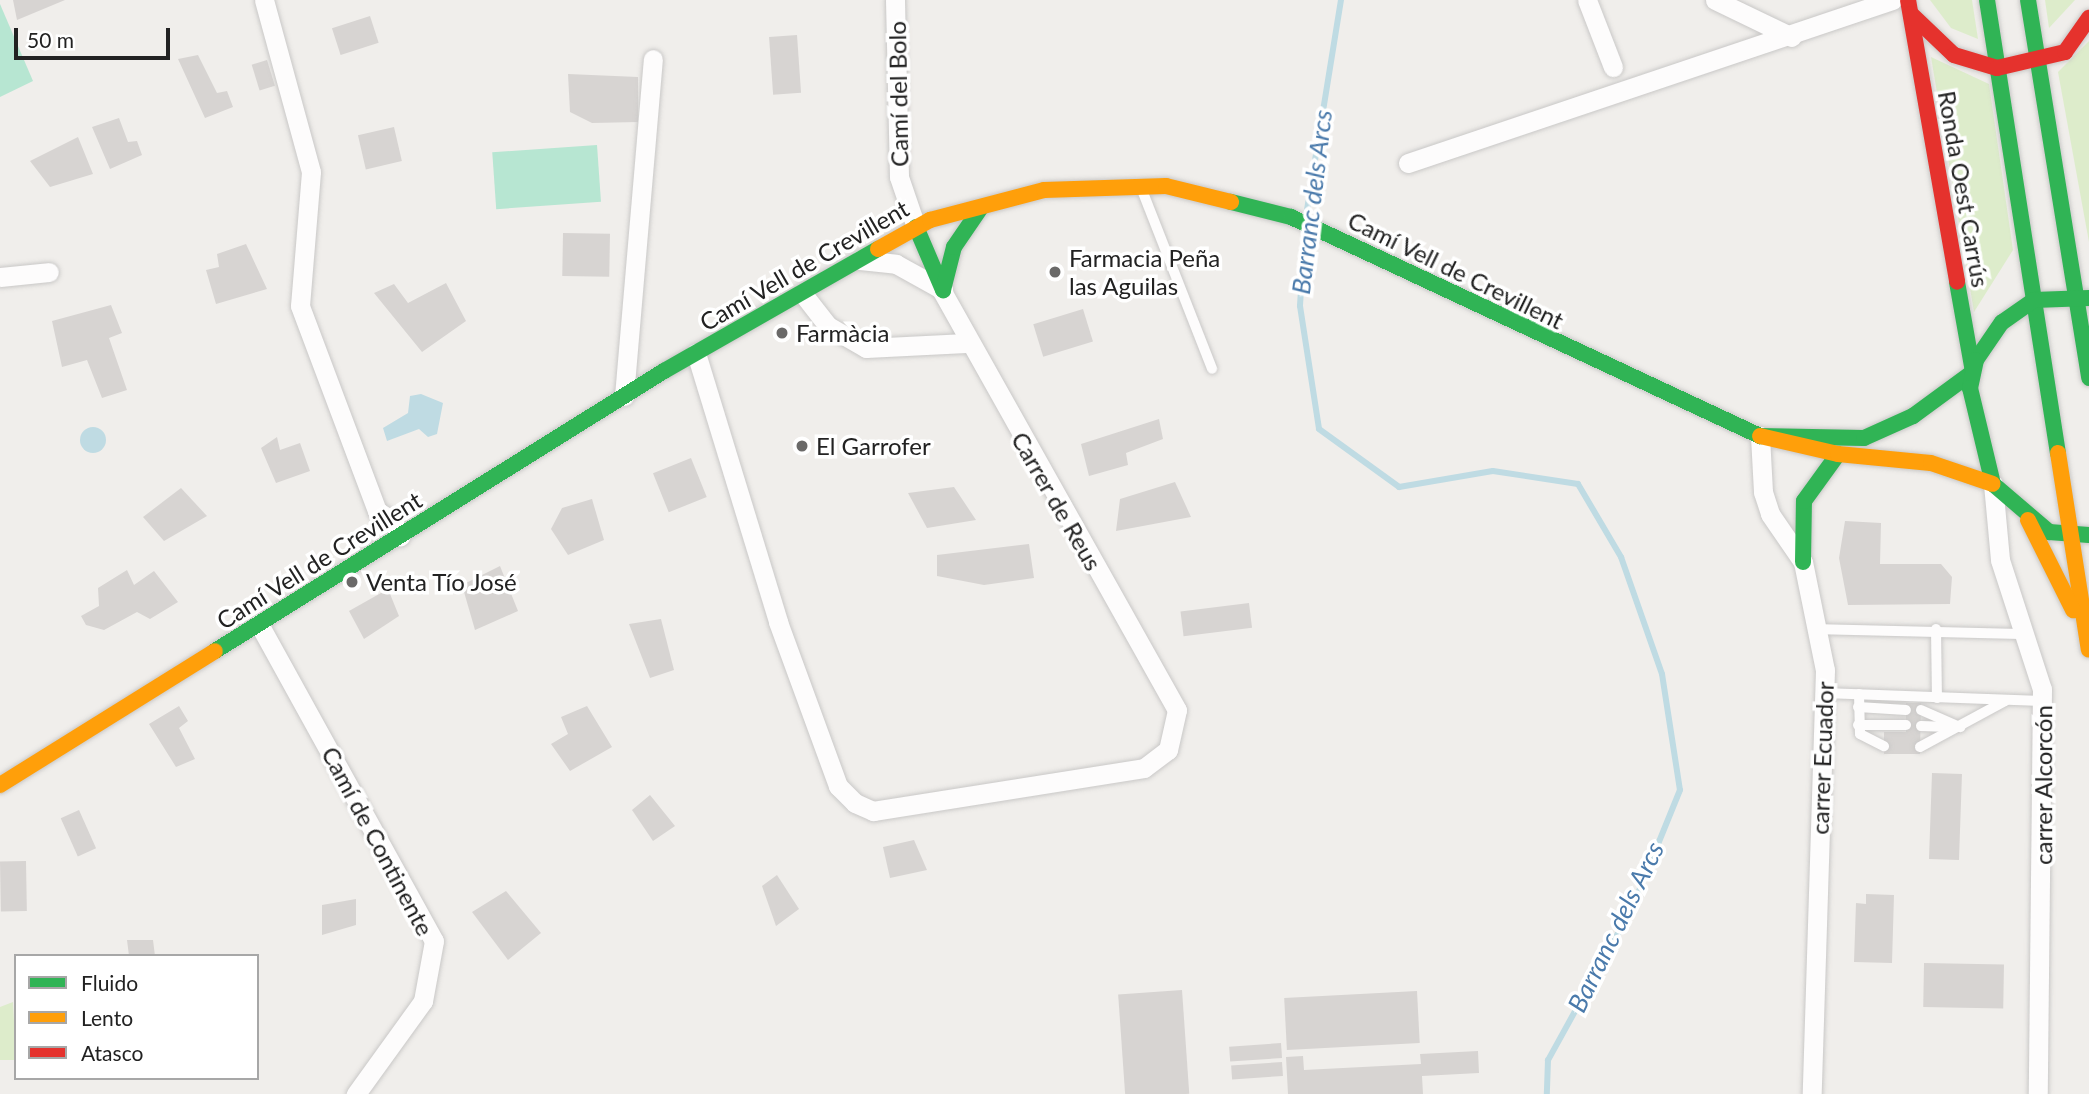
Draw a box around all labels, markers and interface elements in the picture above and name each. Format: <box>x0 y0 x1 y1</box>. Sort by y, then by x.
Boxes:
scale bar <box>18 14 173 58</box>
street label: Camí del Bolo <box>882 21 914 167</box>
text: 50 m <box>27 27 74 52</box>
street label: Ronda Oest Carrús <box>1933 89 1995 289</box>
water label: Barranc dels Arcs <box>1285 108 1339 296</box>
street label: Camí Vell de Crevillent <box>694 193 914 337</box>
street label: Camí Vell de Crevillent <box>1343 205 1569 335</box>
place label: Farmacia Peña las Aguilas <box>1069 244 1220 300</box>
marker: Farmacia Peña las Aguilas <box>1047 264 1063 280</box>
place label: Farmàcia <box>796 319 889 347</box>
marker: Farmàcia <box>774 325 790 341</box>
street label: Carrer de Reus <box>1006 426 1108 576</box>
place label: El Garrofer <box>816 432 931 460</box>
marker: El Garrofer <box>794 438 810 454</box>
street label: Camí Vell de Crevillent <box>211 485 427 635</box>
place label: Venta Tío José <box>366 568 518 596</box>
marker: Venta Tío José <box>344 574 360 590</box>
street label: carrer Ecuador <box>1805 681 1839 835</box>
street label: carrer Alcorcón <box>2029 704 2057 866</box>
street label: Camí de Continente <box>316 742 440 940</box>
water label: Barranc dels Arcs <box>1561 836 1671 1018</box>
legend <box>14 954 259 1080</box>
text: Fluido <box>81 970 138 995</box>
text: Lento <box>81 1005 133 1030</box>
text: Atasco <box>81 1040 143 1065</box>

